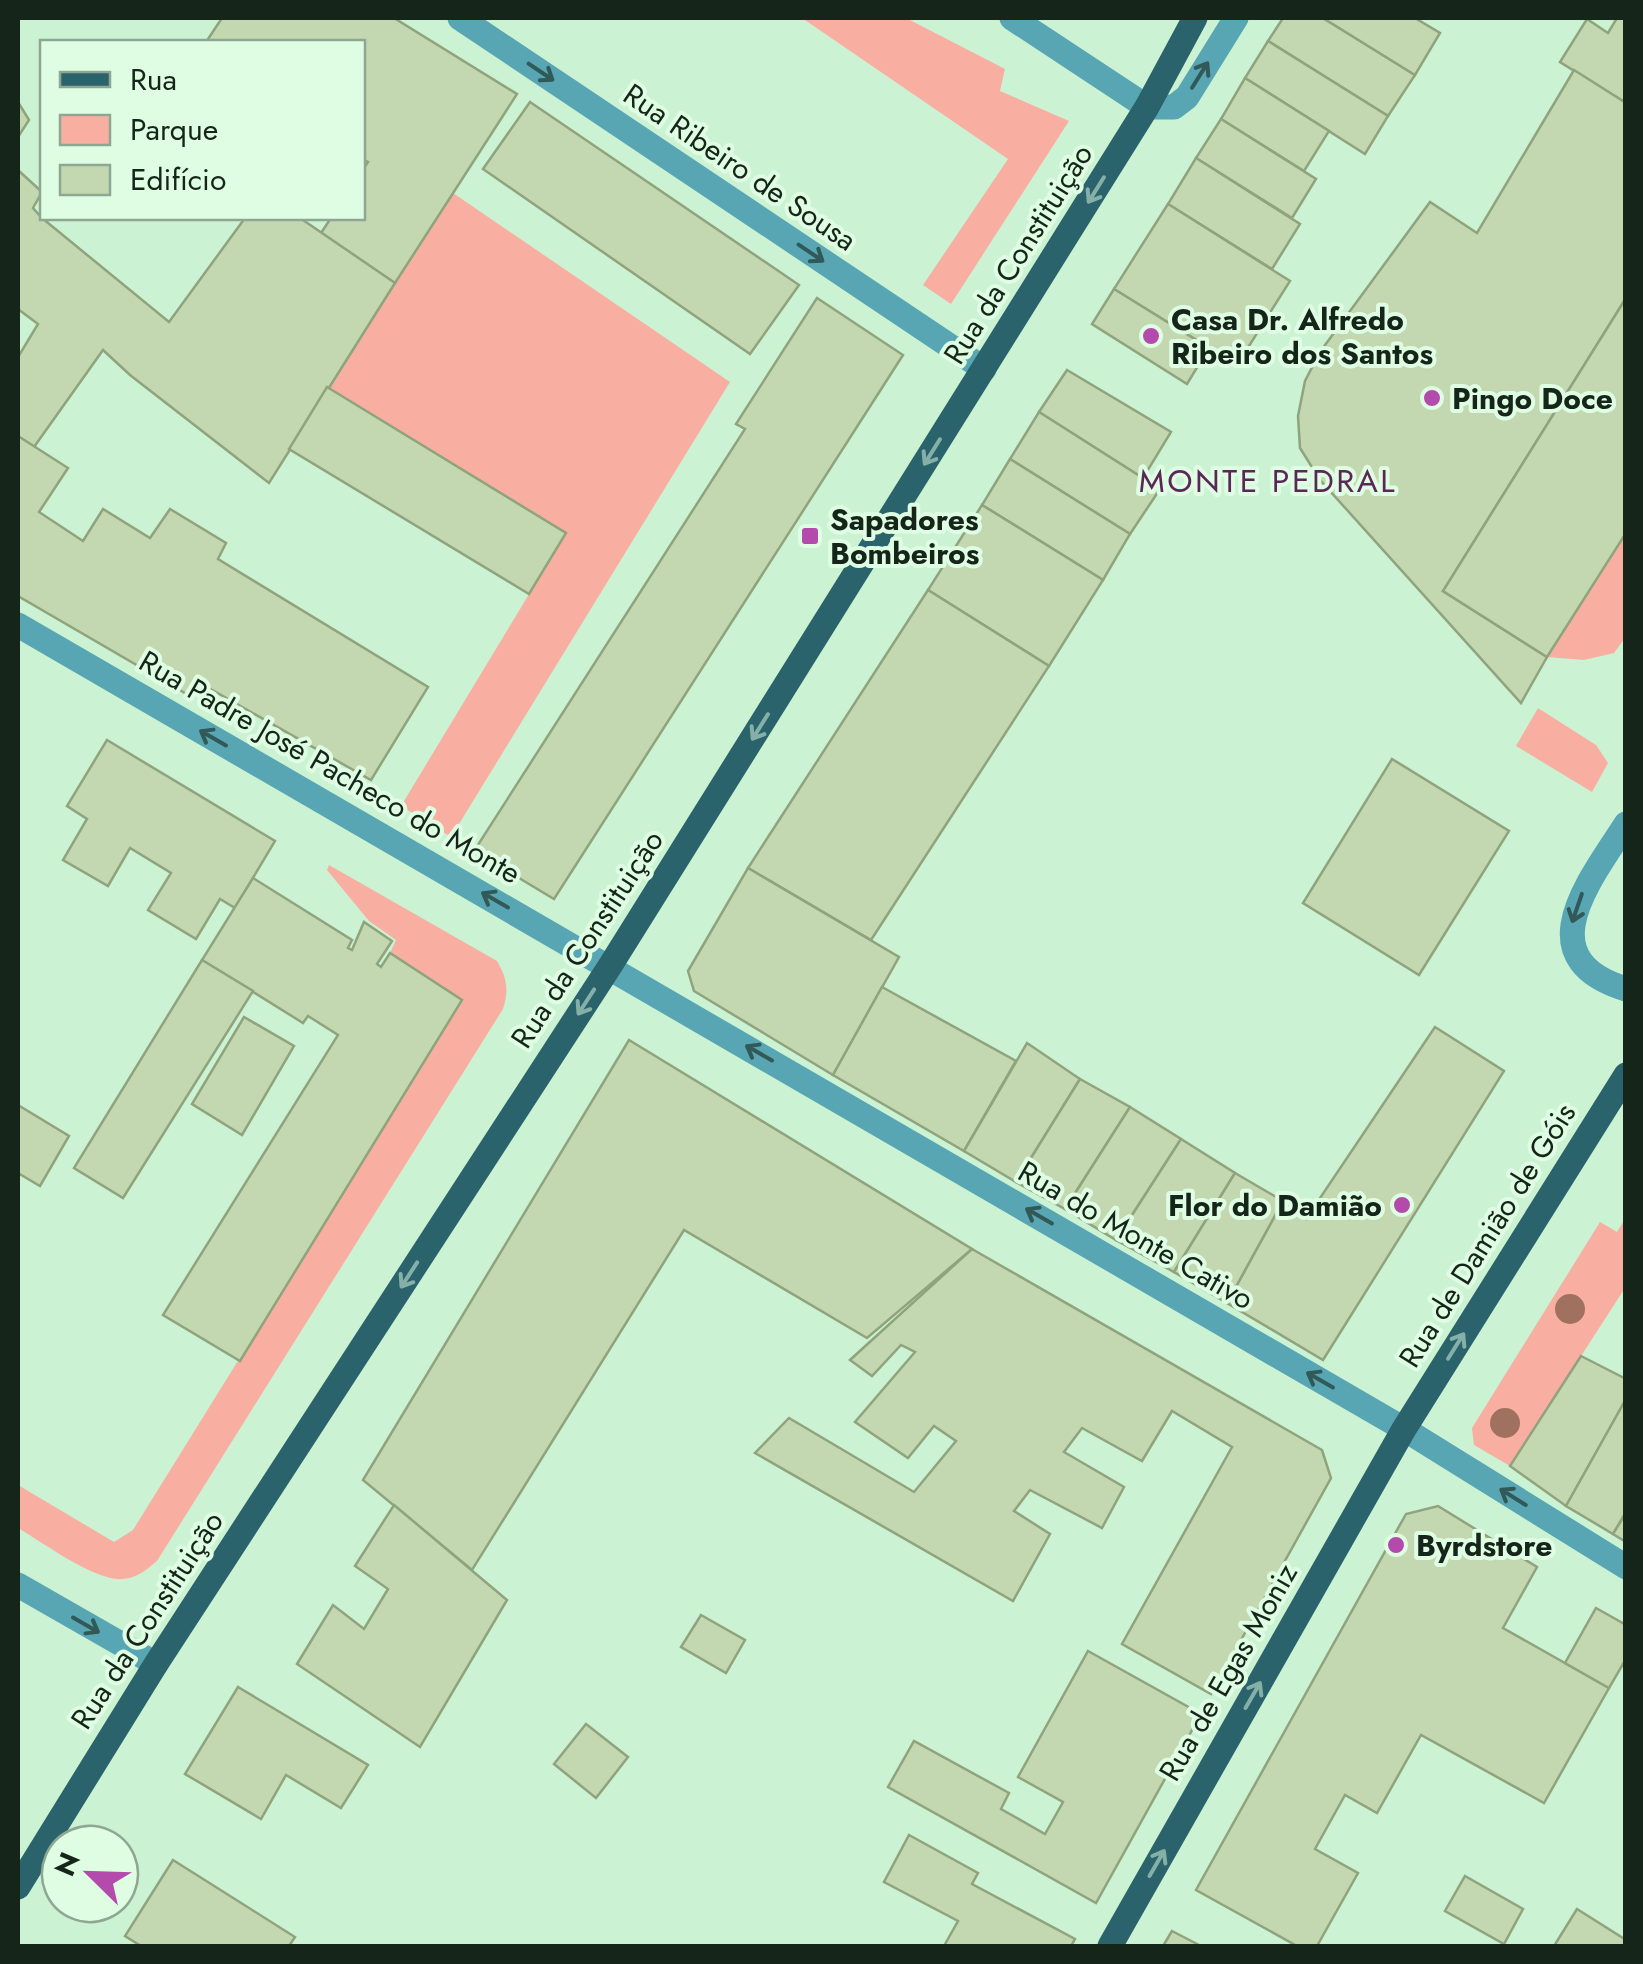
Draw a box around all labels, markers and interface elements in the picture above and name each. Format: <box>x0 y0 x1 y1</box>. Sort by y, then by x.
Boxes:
legend <box>40 40 365 220</box>
text: Rua <box>130 58 177 101</box>
one-way arrow <box>527 61 555 82</box>
one-way arrow <box>1190 62 1210 90</box>
street label: Rua Ribeiro de Sousa <box>615 73 865 261</box>
text: Parque <box>130 108 218 151</box>
street label: Rua da Constituição <box>933 136 1103 372</box>
text: Edifício <box>130 158 226 201</box>
one-way arrow <box>1086 175 1106 204</box>
one-way arrow <box>796 243 824 264</box>
place label: Casa Dr. Alfredo Ribeiro dos Santos <box>1171 298 1433 375</box>
marker: Casa Dr. Alfredo Ribeiro dos Santos <box>1140 325 1162 347</box>
place label: Pingo Doce <box>1452 377 1613 420</box>
marker: Pingo Doce <box>1421 387 1443 409</box>
one-way arrow <box>922 437 943 466</box>
district label: MONTE PEDRAL <box>1139 458 1397 504</box>
place label: Sapadores Bombeiros <box>830 498 979 575</box>
marker: Sapadores Bombeiros <box>799 525 821 547</box>
street label: Rua Padre José Pacheco do Monte <box>131 640 529 894</box>
one-way arrow <box>749 712 770 741</box>
one-way arrow <box>199 727 228 747</box>
street label: Rua da Constituição <box>500 821 674 1057</box>
one-way arrow <box>481 890 510 910</box>
one-way arrow <box>1567 892 1585 923</box>
one-way arrow <box>576 988 597 1016</box>
one-way arrow <box>744 1042 774 1062</box>
street label: Rua de Damião de Góis <box>1388 1094 1586 1376</box>
street label: Rua do Monte Cativo <box>1010 1150 1262 1320</box>
place label: Flor do Damião <box>1168 1184 1382 1227</box>
marker: Flor do Damião <box>1391 1194 1413 1216</box>
one-way arrow <box>1025 1206 1054 1226</box>
one-way arrow <box>399 1260 420 1288</box>
one-way arrow <box>1446 1333 1466 1361</box>
one-way arrow <box>1306 1370 1335 1390</box>
one-way arrow <box>1499 1487 1528 1507</box>
street label: Rua da Constituição <box>60 1502 234 1738</box>
place label: Byrdstore <box>1416 1524 1552 1567</box>
marker: Byrdstore <box>1385 1534 1407 1556</box>
street label: Rua de Egas Moniz <box>1148 1555 1308 1789</box>
one-way arrow <box>71 1616 100 1636</box>
one-way arrow <box>1243 1680 1263 1710</box>
north arrow <box>40 1824 140 1924</box>
text: N <box>44 1846 91 1883</box>
one-way arrow <box>1147 1849 1167 1878</box>

